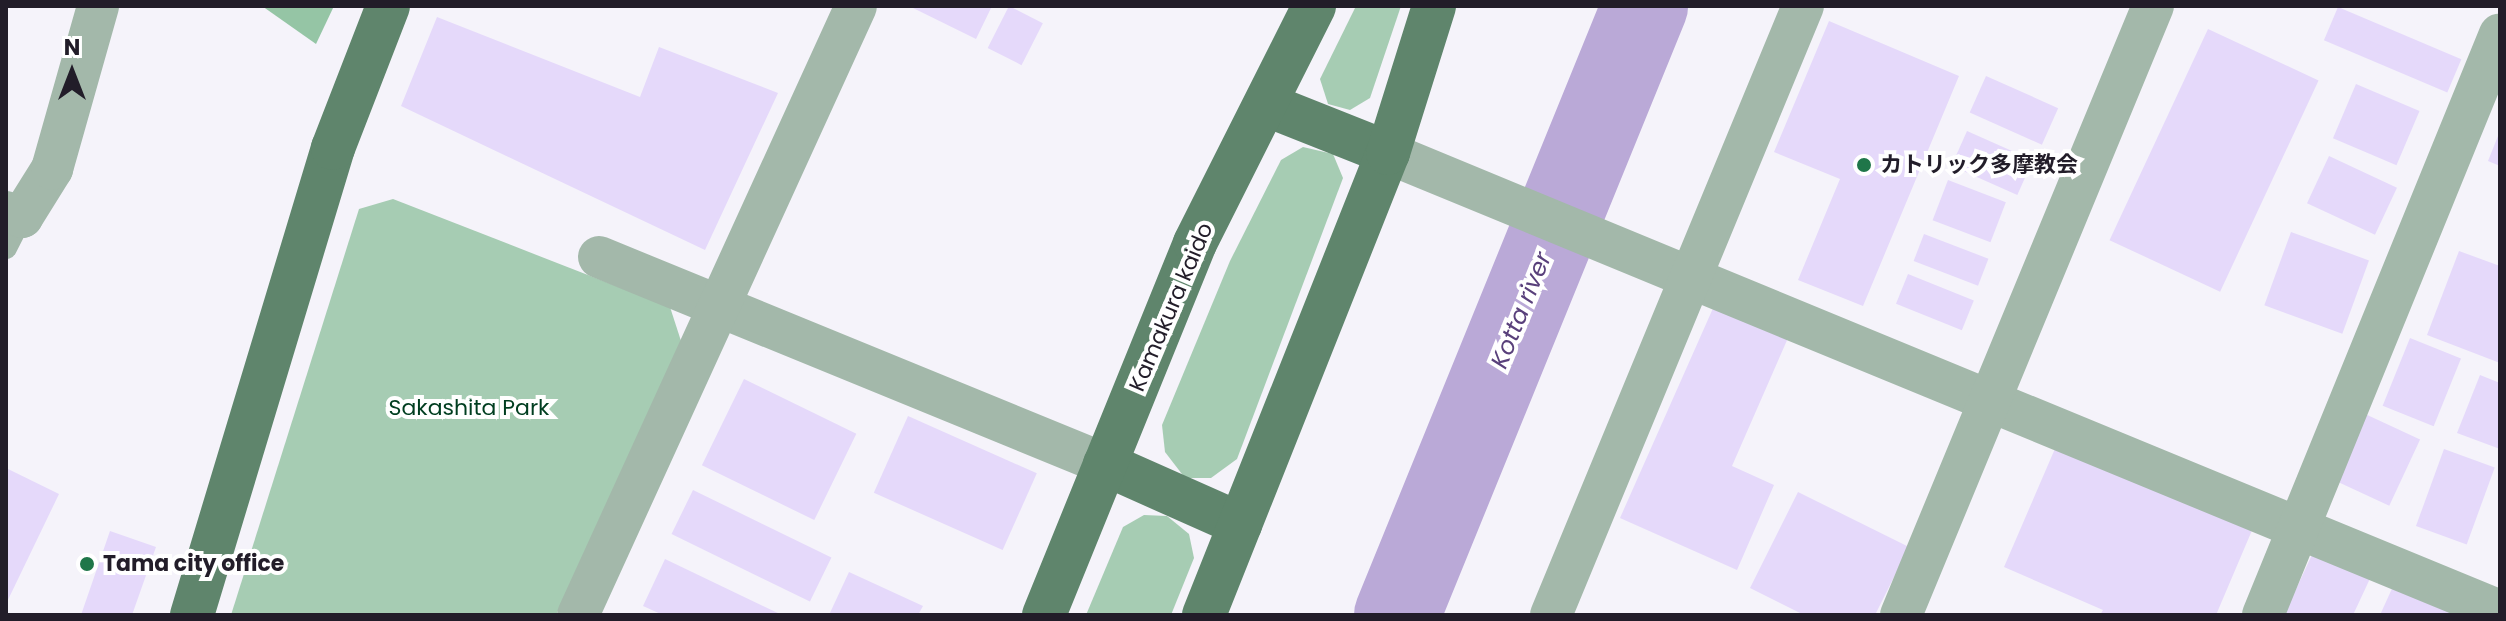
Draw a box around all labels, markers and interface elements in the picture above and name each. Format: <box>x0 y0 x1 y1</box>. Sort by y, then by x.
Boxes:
north arrow <box>32 32 112 112</box>
text: N <box>64 32 80 63</box>
place label: カトリック多摩教会 <box>1880 152 2078 178</box>
marker: カトリック多摩教会 <box>1855 156 1873 174</box>
street label: Kamakura kaido <box>1124 219 1218 395</box>
water label: Kotta river <box>1485 248 1557 372</box>
park label: Sakashita Park <box>389 395 549 421</box>
place label: Tama city office <box>103 551 284 577</box>
marker: Tama city office <box>78 555 96 573</box>

